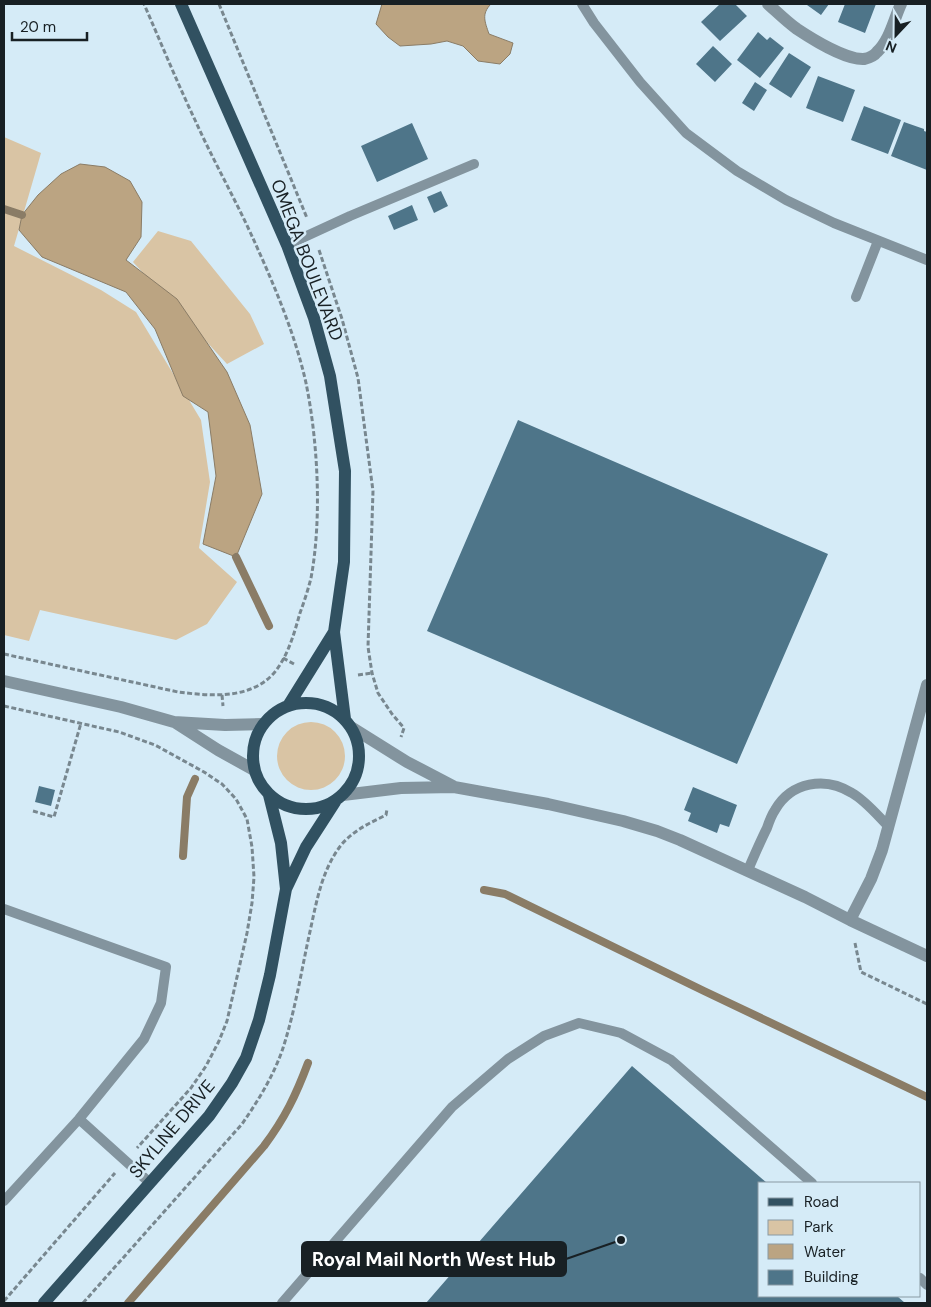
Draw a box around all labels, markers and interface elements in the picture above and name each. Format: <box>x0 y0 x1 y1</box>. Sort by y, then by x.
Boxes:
scale bar <box>12 10 88 42</box>
north arrow <box>871 10 921 60</box>
text: 20 m <box>20 17 56 37</box>
text: N <box>883 37 899 57</box>
street label: OMEGA BOULEVARD <box>265 176 349 344</box>
street label: SKYLINE DRIVE <box>124 1075 220 1183</box>
legend <box>758 1182 921 1297</box>
text: Road <box>804 1192 839 1212</box>
text: Park <box>804 1217 834 1237</box>
callout: Royal Mail North West Hub <box>302 1242 566 1276</box>
text: Water <box>804 1242 846 1262</box>
text: Royal Mail North West Hub <box>312 1247 556 1272</box>
text: Building <box>804 1267 859 1287</box>

